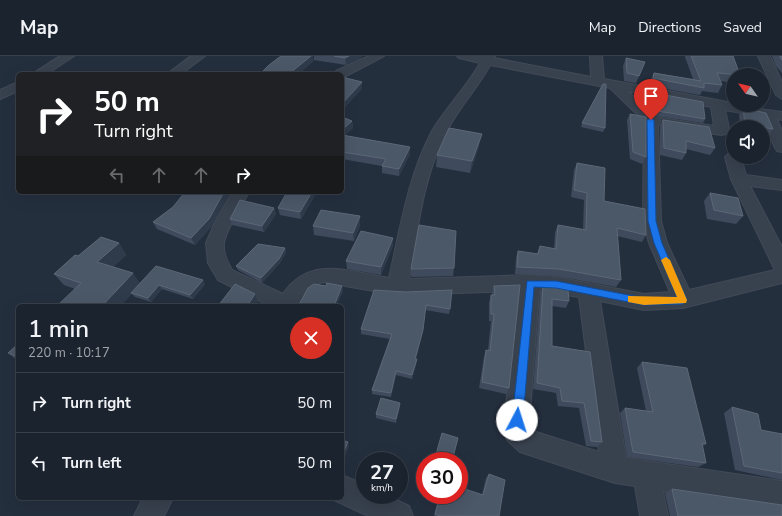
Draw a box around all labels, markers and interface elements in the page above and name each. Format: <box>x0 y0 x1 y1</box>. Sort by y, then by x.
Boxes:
text: Map <box>20 15 58 41</box>
text: Map <box>589 18 616 37</box>
text: Directions <box>638 18 701 37</box>
text: Saved <box>723 18 762 37</box>
north arrow <box>726 68 770 112</box>
map controls <box>726 68 770 164</box>
pin <box>634 79 668 120</box>
text: 50 m <box>94 83 160 121</box>
icon: arrive <box>640 85 662 107</box>
icon: right <box>28 88 80 140</box>
text: Turn right <box>94 119 173 143</box>
button: sound <box>726 120 770 164</box>
icon: left <box>106 164 128 186</box>
icon: ahead <box>148 164 170 186</box>
icon: ahead <box>190 164 212 186</box>
icon: right <box>232 164 254 186</box>
text: 1 min <box>28 313 89 345</box>
button: close <box>290 317 332 359</box>
text: 220 m · 10:17 <box>28 344 110 362</box>
icon: right <box>28 392 50 414</box>
text: Turn right <box>62 393 131 413</box>
text: 50 m <box>297 393 332 413</box>
position arrow <box>496 399 538 441</box>
icon: left <box>28 452 50 474</box>
speed limit sign: 30 <box>416 452 468 504</box>
text: Turn left <box>62 453 121 473</box>
text: 50 m <box>297 453 332 473</box>
text: 27 <box>370 459 394 486</box>
text: km/h <box>371 481 393 495</box>

